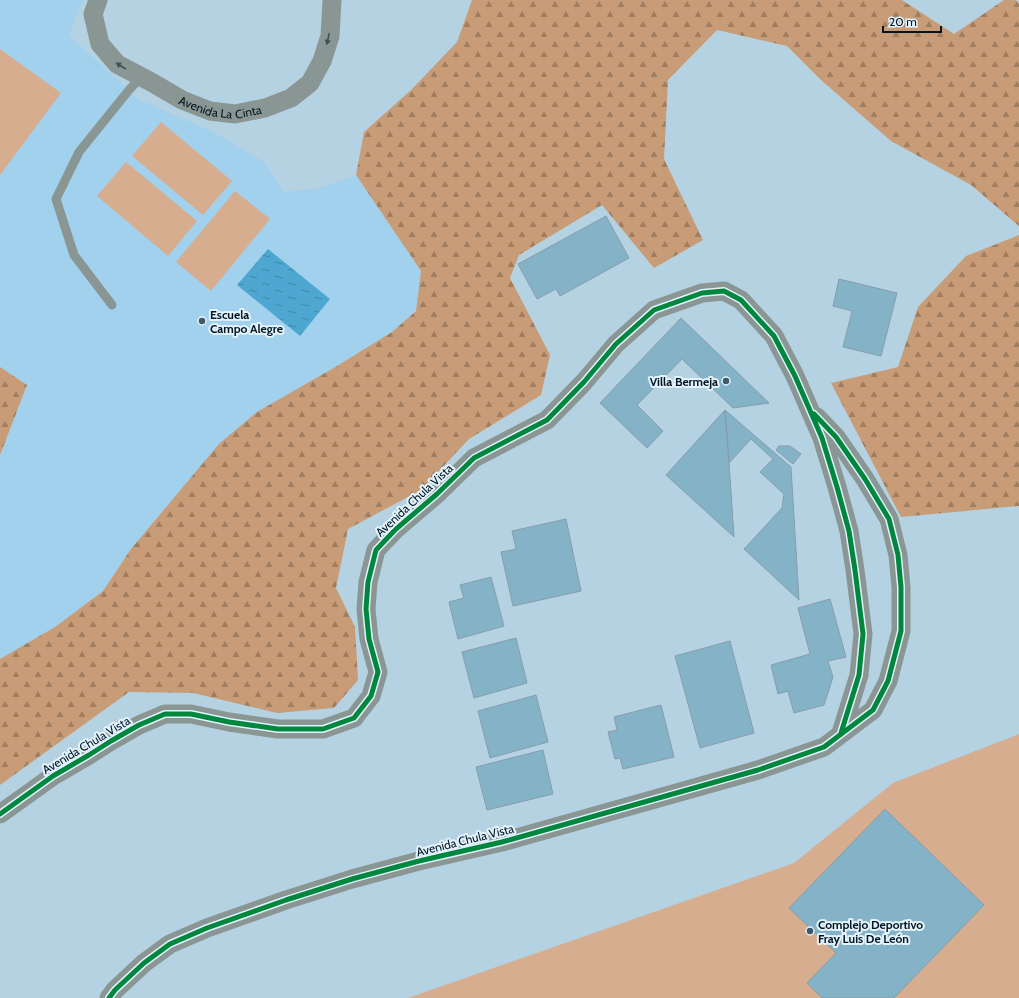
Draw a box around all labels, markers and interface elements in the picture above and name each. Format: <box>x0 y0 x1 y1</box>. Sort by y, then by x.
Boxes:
scale bar <box>883 8 941 34</box>
text: 20 m <box>889 14 917 29</box>
one-way arrow <box>325 33 331 45</box>
one-way arrow <box>116 62 127 69</box>
street label: Avenida La Cinta <box>177 92 263 121</box>
place label: Escuela Campo Alegre <box>210 307 283 336</box>
marker: Escuela Campo Alegre <box>197 316 207 326</box>
place label: Villa Bermeja <box>650 374 718 389</box>
marker: Villa Bermeja <box>721 376 731 386</box>
street label: Avenida Chula Vista <box>372 460 456 540</box>
street label: Avenida Chula Vista <box>39 713 133 777</box>
street label: Avenida Chula Vista <box>415 821 516 859</box>
place label: Complejo Deportivo Fray Luis De León <box>818 917 923 946</box>
marker: Complejo Deportivo Fray Luis De León <box>805 926 815 936</box>

